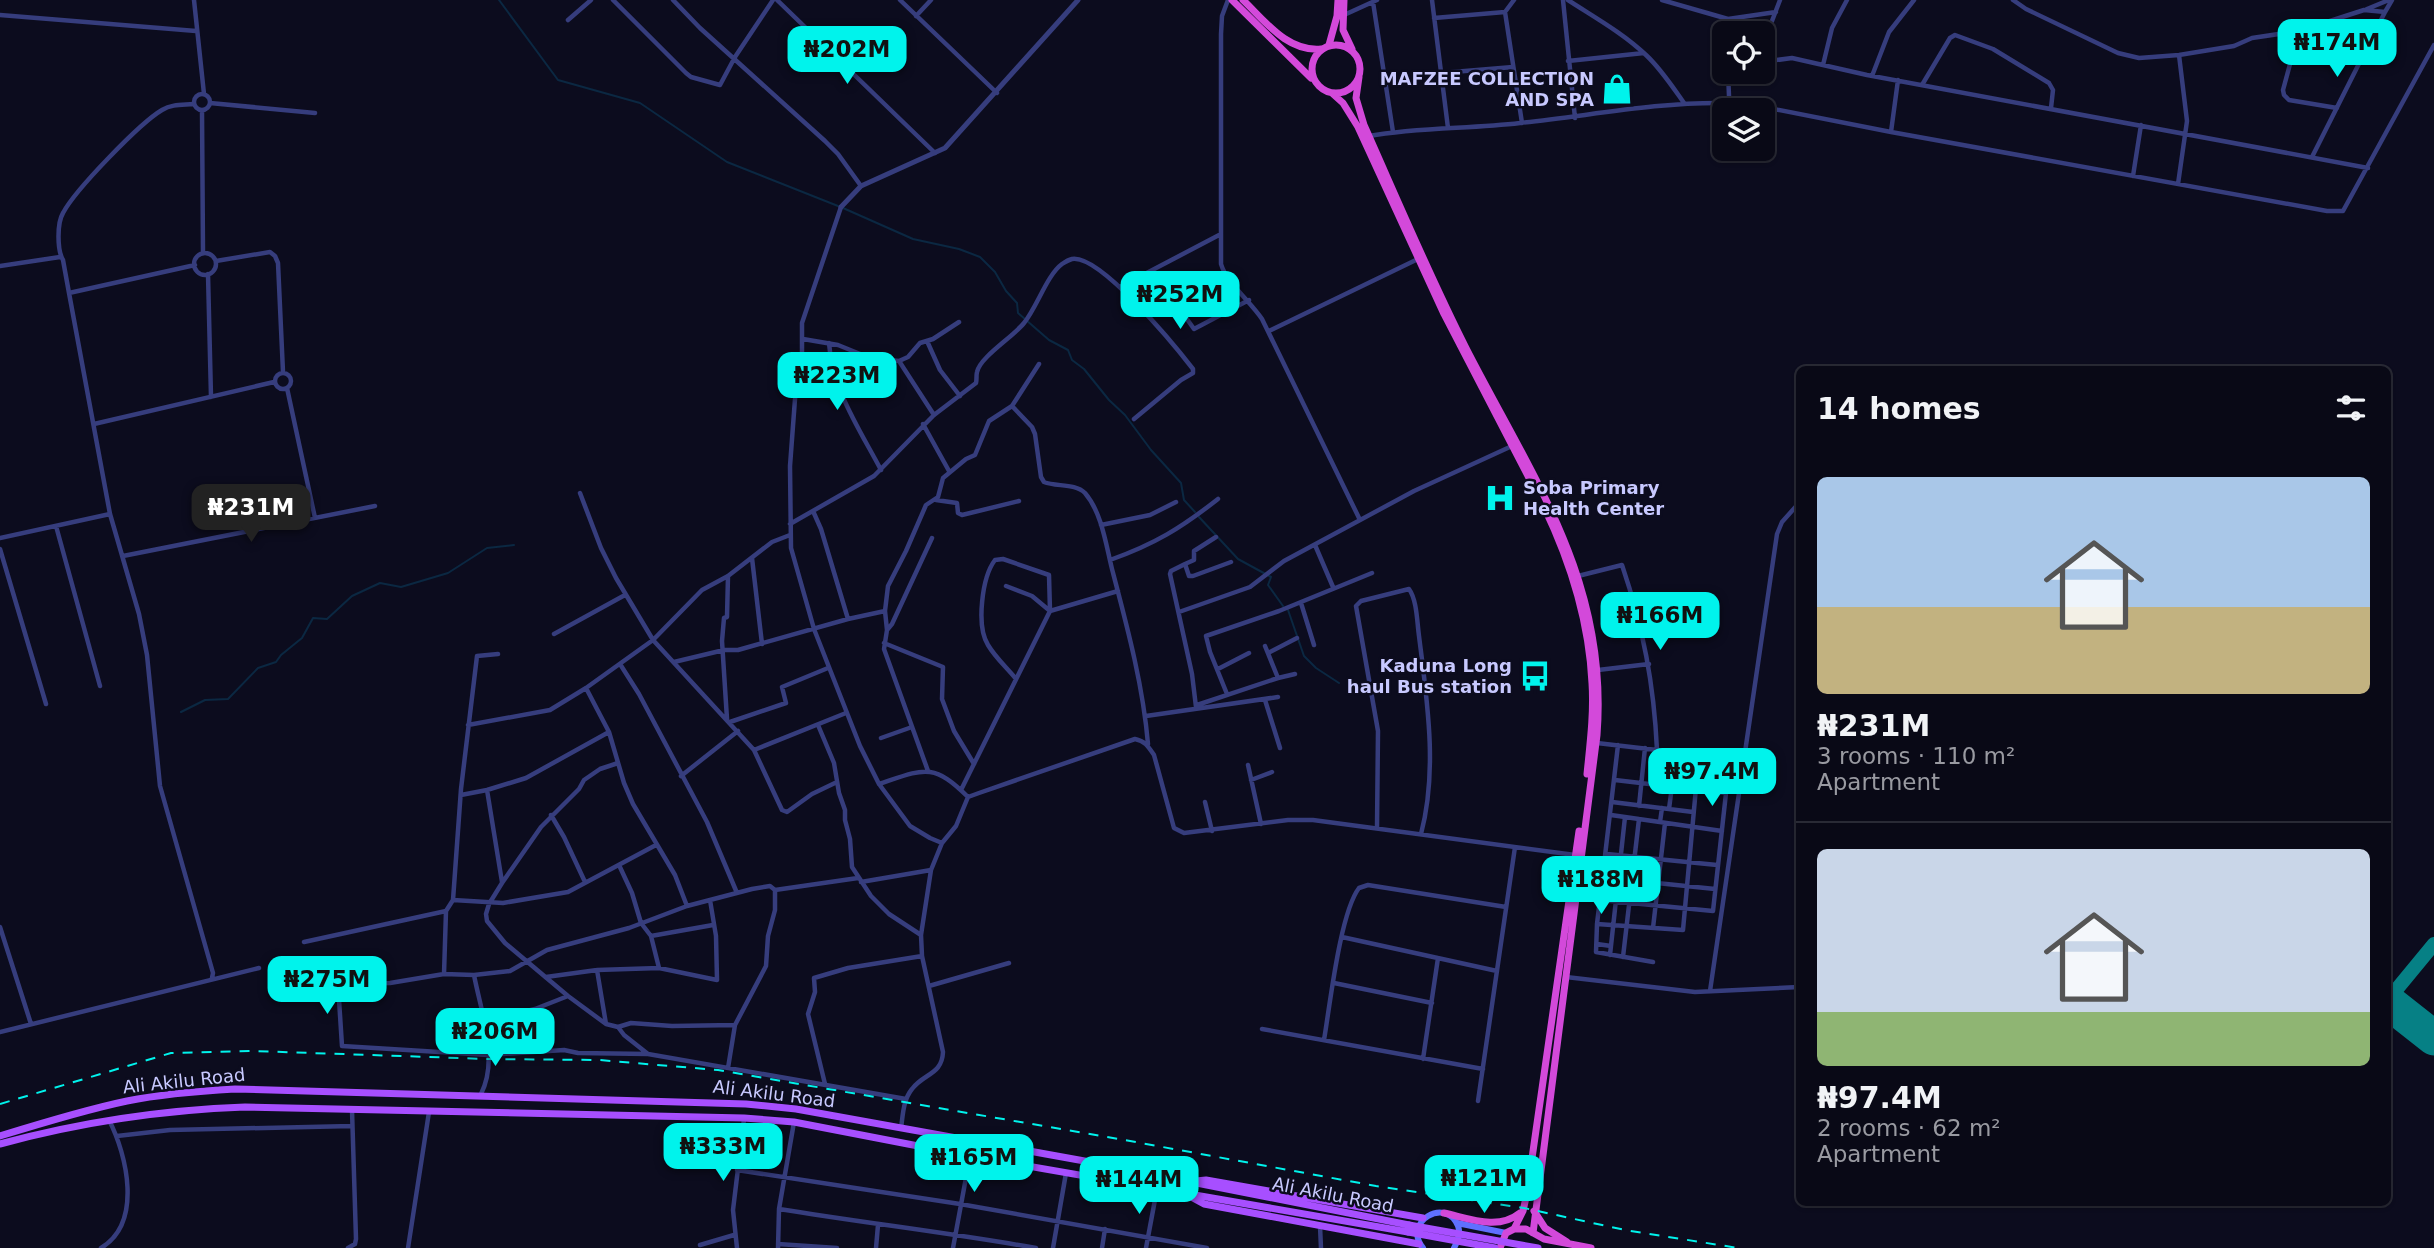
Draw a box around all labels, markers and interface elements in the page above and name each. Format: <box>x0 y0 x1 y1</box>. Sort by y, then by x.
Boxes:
pin: ₦174M <box>2288 20 2386 79</box>
map controls <box>1712 21 1775 161</box>
button: locate <box>1712 21 1775 84</box>
pin: ₦202M <box>798 27 896 86</box>
text: ₦174M <box>2294 29 2380 55</box>
text: ₦202M <box>804 36 890 62</box>
place label: MAFZEE COLLECTION AND SPA <box>1380 68 1594 110</box>
shop icon: MAFZEE COLLECTION AND SPA <box>1600 72 1634 106</box>
button: layers <box>1712 98 1775 161</box>
pin: ₦252M <box>1131 272 1229 331</box>
text: ₦252M <box>1137 281 1223 307</box>
pin: ₦223M <box>788 352 886 412</box>
text: ₦223M <box>794 362 880 388</box>
icon: filters <box>2332 389 2370 427</box>
text: 14 homes <box>1817 391 1981 426</box>
place label: Soba Primary Health Center <box>1523 477 1664 519</box>
hospital icon: Soba Primary Health Center <box>1483 481 1517 515</box>
pin: ₦231M <box>202 484 300 544</box>
text: ₦231M <box>208 494 294 520</box>
icon: home <box>2031 522 2157 648</box>
pin: ₦166M <box>1611 592 1709 652</box>
text: ₦166M <box>1617 602 1703 628</box>
place label: Kaduna Long haul Bus station <box>1347 655 1512 697</box>
bus stop icon: Kaduna Long haul Bus station <box>1518 659 1552 693</box>
text: ₦231M <box>1817 708 1930 743</box>
text: 3 rooms · 110 m² <box>1817 743 2015 769</box>
pin: ₦97.4M <box>1655 748 1769 808</box>
text: ₦97.4M <box>1664 758 1760 784</box>
text: Apartment <box>1817 769 1940 795</box>
pin: ₦188M <box>1552 856 1650 916</box>
text: ₦188M <box>1558 866 1644 892</box>
icon: home <box>2031 894 2157 1020</box>
pin: ₦275M <box>278 956 376 1016</box>
text: ₦275M <box>284 966 370 992</box>
pin: ₦206M <box>446 1009 544 1068</box>
text: ₦206M <box>452 1018 538 1044</box>
street label: Ali Akilu Road <box>122 1064 246 1097</box>
street label: Ali Akilu Road <box>712 1076 836 1111</box>
text: ₦97.4M <box>1817 1080 1942 1115</box>
text: 2 rooms · 62 m² <box>1817 1115 2001 1141</box>
pin: ₦333M <box>674 1124 772 1183</box>
text: ₦333M <box>680 1133 766 1159</box>
pin: ₦165M <box>925 1134 1023 1194</box>
text: Apartment <box>1817 1141 1940 1167</box>
text: ₦165M <box>931 1144 1017 1170</box>
pin: ₦144M <box>1090 1156 1188 1216</box>
pin: ₦121M <box>1435 1156 1533 1215</box>
text: ₦121M <box>1441 1165 1527 1191</box>
text: ₦144M <box>1096 1166 1182 1192</box>
street label: Ali Akilu Road <box>1271 1172 1396 1217</box>

